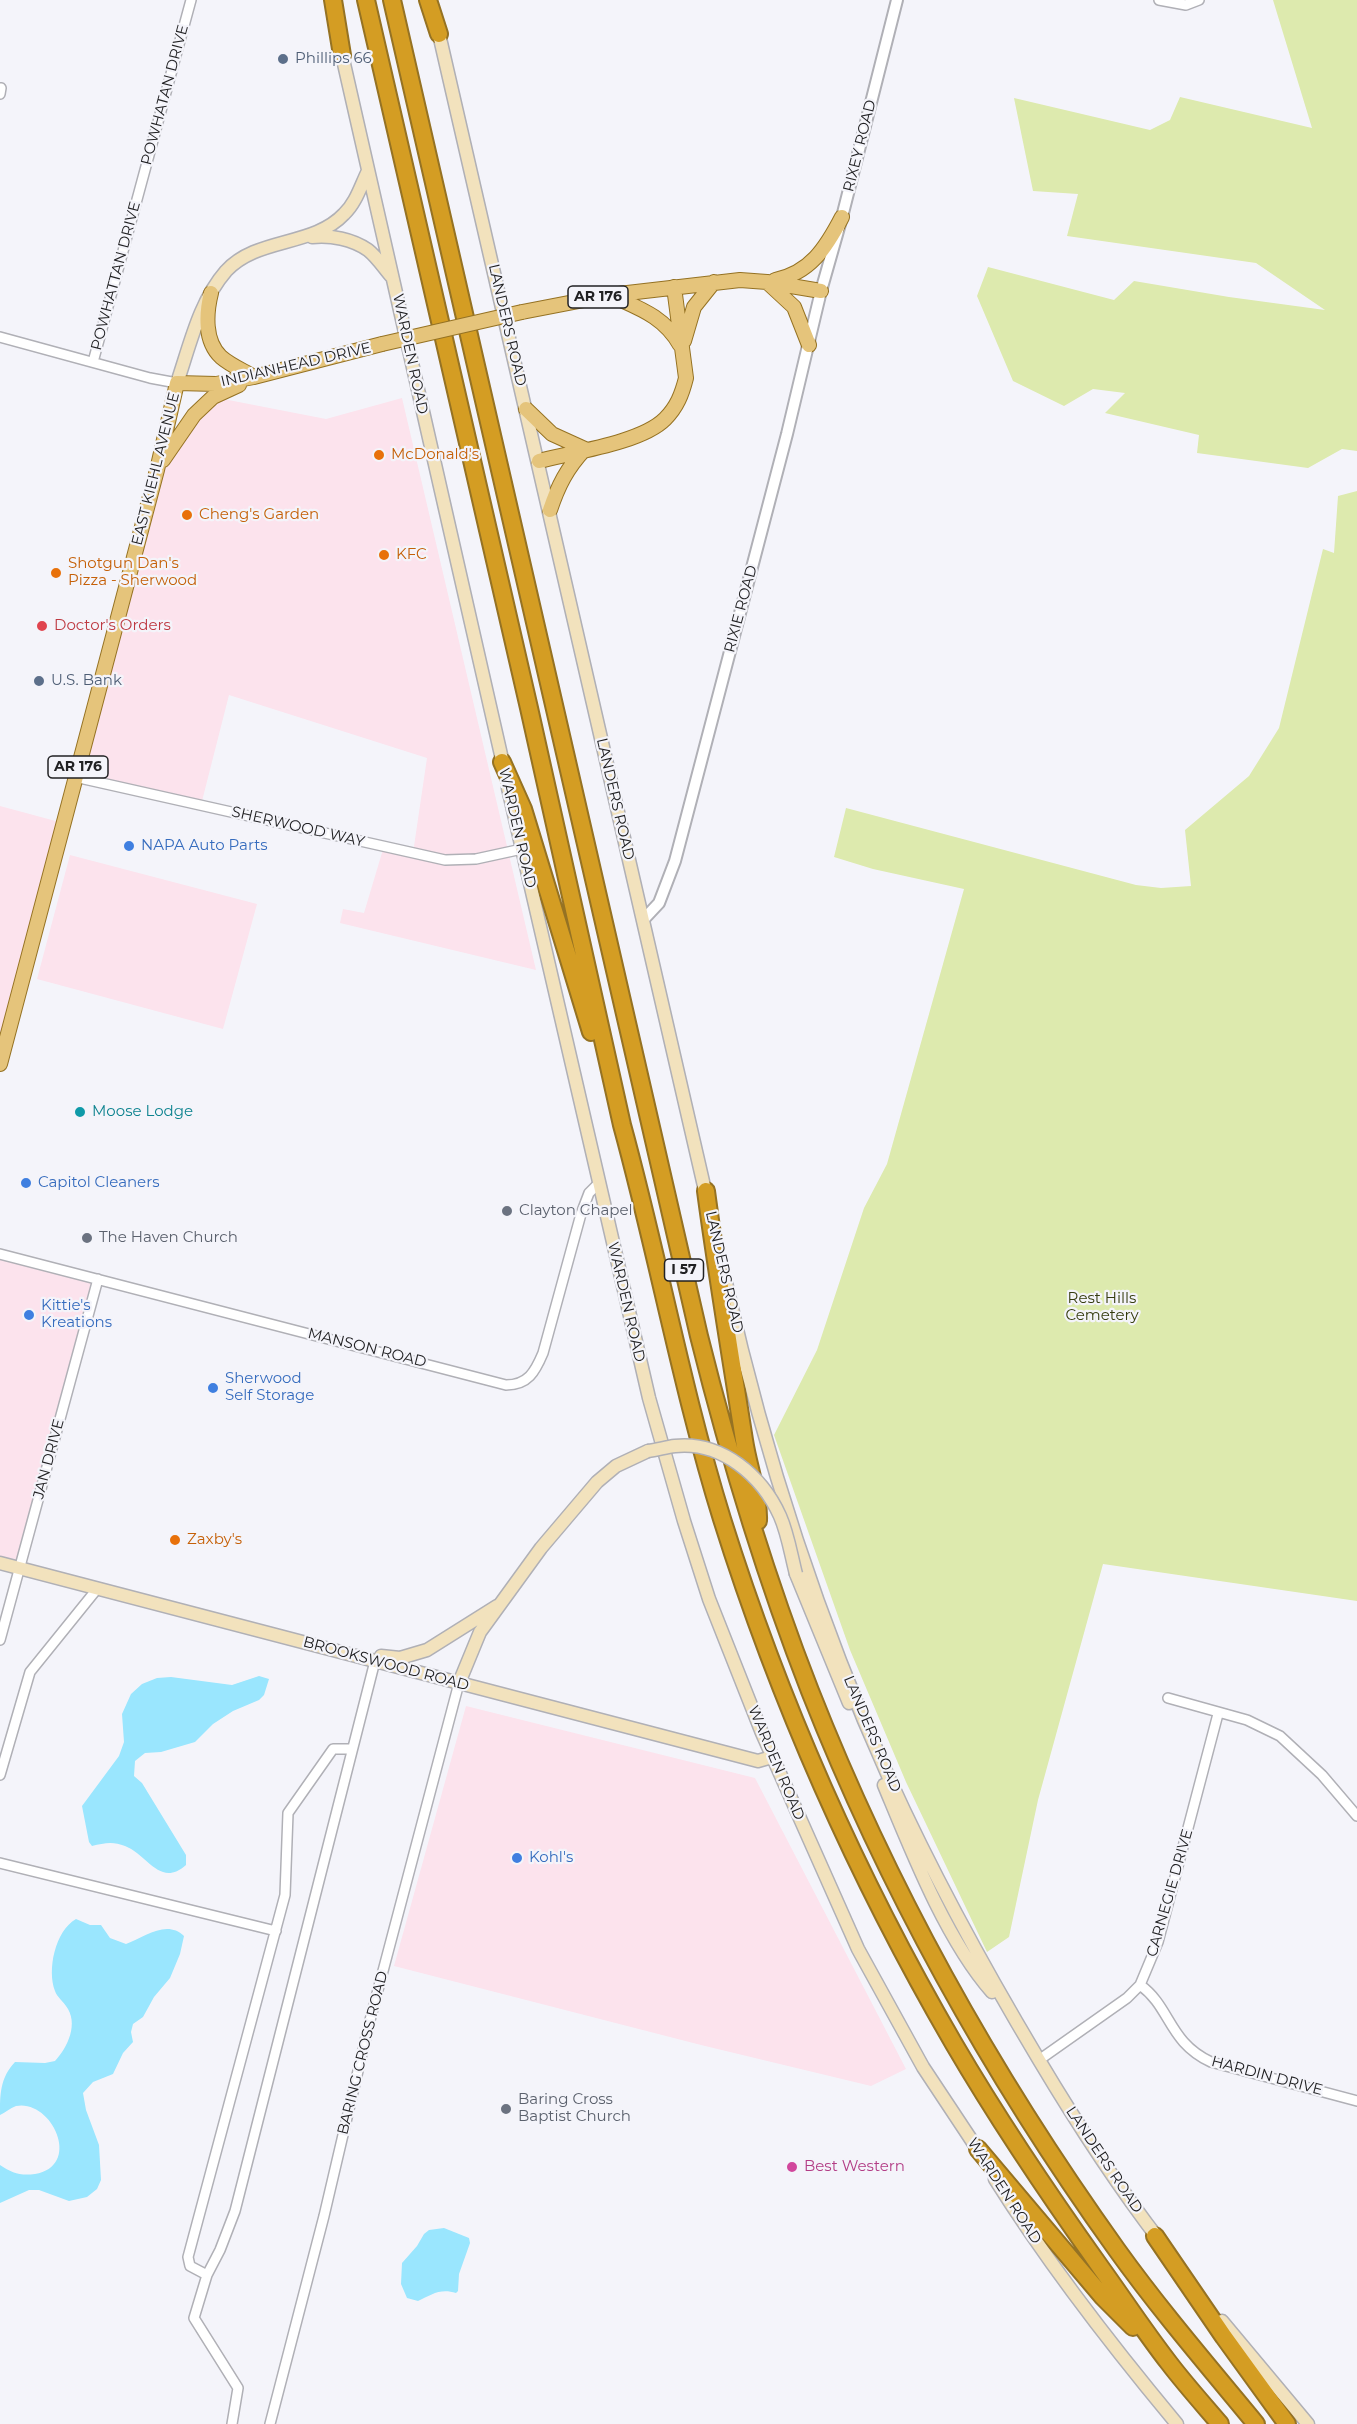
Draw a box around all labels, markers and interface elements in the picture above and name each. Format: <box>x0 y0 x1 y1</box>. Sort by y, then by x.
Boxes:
street label: POWHATAN DRIVE <box>138 23 192 167</box>
place label: Phillips 66 <box>295 50 372 68</box>
marker: Phillips 66 <box>276 52 290 66</box>
street label: RIXEY ROAD <box>840 98 880 194</box>
street label: POWHATTAN DRIVE <box>87 200 145 352</box>
street label: LANDERS ROAD <box>484 262 530 388</box>
road number: AR 176 <box>568 286 628 308</box>
street label: WARDEN ROAD <box>388 292 432 416</box>
street label: INDIANHEAD DRIVE <box>219 339 373 391</box>
street label: EAST KIEHL AVENUE <box>128 391 184 547</box>
place label: McDonald's <box>391 446 479 464</box>
marker: McDonald's <box>372 448 386 462</box>
place label: Cheng's Garden <box>199 506 319 524</box>
marker: Cheng's Garden <box>180 508 194 522</box>
place label: KFC <box>396 546 427 564</box>
marker: KFC <box>377 548 391 562</box>
place label: Shotgun Dan's Pizza - Sherwood <box>68 555 197 590</box>
street label: RIXIE ROAD <box>721 563 761 655</box>
marker: Shotgun Dan's Pizza - Sherwood <box>49 566 63 580</box>
place label: Doctor's Orders <box>54 617 171 635</box>
marker: Doctor's Orders <box>35 619 49 633</box>
place label: U.S. Bank <box>51 672 122 690</box>
marker: U.S. Bank <box>32 674 46 688</box>
street label: LANDERS ROAD <box>592 736 638 862</box>
road number: AR 176 <box>48 756 108 778</box>
street label: WARDEN ROAD <box>494 766 540 890</box>
street label: SHERWOOD WAY <box>230 803 366 851</box>
place label: NAPA Auto Parts <box>141 837 268 855</box>
marker: NAPA Auto Parts <box>122 839 136 853</box>
place label: Moose Lodge <box>92 1103 193 1121</box>
marker: Moose Lodge <box>73 1105 87 1119</box>
place label: Capitol Cleaners <box>38 1174 159 1192</box>
marker: Capitol Cleaners <box>19 1176 33 1190</box>
place label: Clayton Chapel <box>519 1202 633 1220</box>
marker: Clayton Chapel <box>500 1204 514 1218</box>
street label: LANDERS ROAD <box>701 1209 747 1335</box>
place label: The Haven Church <box>99 1229 238 1247</box>
marker: The Haven Church <box>80 1231 94 1245</box>
street label: WARDEN ROAD <box>603 1240 649 1364</box>
road number: I 57 <box>664 1259 704 1281</box>
park label: Rest Hills Cemetery <box>1065 1290 1139 1325</box>
place label: Kittie's Kreations <box>41 1297 112 1332</box>
marker: Kittie's Kreations <box>22 1308 36 1322</box>
street label: MANSON ROAD <box>306 1325 428 1371</box>
place label: Sherwood Self Storage <box>225 1370 314 1405</box>
marker: Sherwood Self Storage <box>206 1381 220 1395</box>
street label: JAN DRIVE <box>30 1417 68 1501</box>
place label: Zaxby's <box>187 1531 242 1549</box>
marker: Zaxby's <box>168 1533 182 1547</box>
street label: BROOKSWOOD ROAD <box>301 1633 471 1695</box>
street label: LANDERS ROAD <box>839 1673 905 1795</box>
street label: WARDEN ROAD <box>744 1703 808 1823</box>
street label: CARNEGIE DRIVE <box>1143 1827 1197 1959</box>
place label: Kohl's <box>529 1849 573 1867</box>
marker: Kohl's <box>510 1851 524 1865</box>
street label: BARING CROSS ROAD <box>334 1969 392 2137</box>
street label: HARDIN DRIVE <box>1209 2052 1325 2100</box>
place label: Baring Cross Baptist Church <box>518 2091 631 2126</box>
marker: Baring Cross Baptist Church <box>499 2102 513 2116</box>
street label: LANDERS ROAD <box>1062 2103 1146 2217</box>
street label: WARDEN ROAD <box>963 2135 1045 2247</box>
place label: Best Western <box>804 2158 905 2176</box>
marker: Best Western <box>785 2160 799 2174</box>

